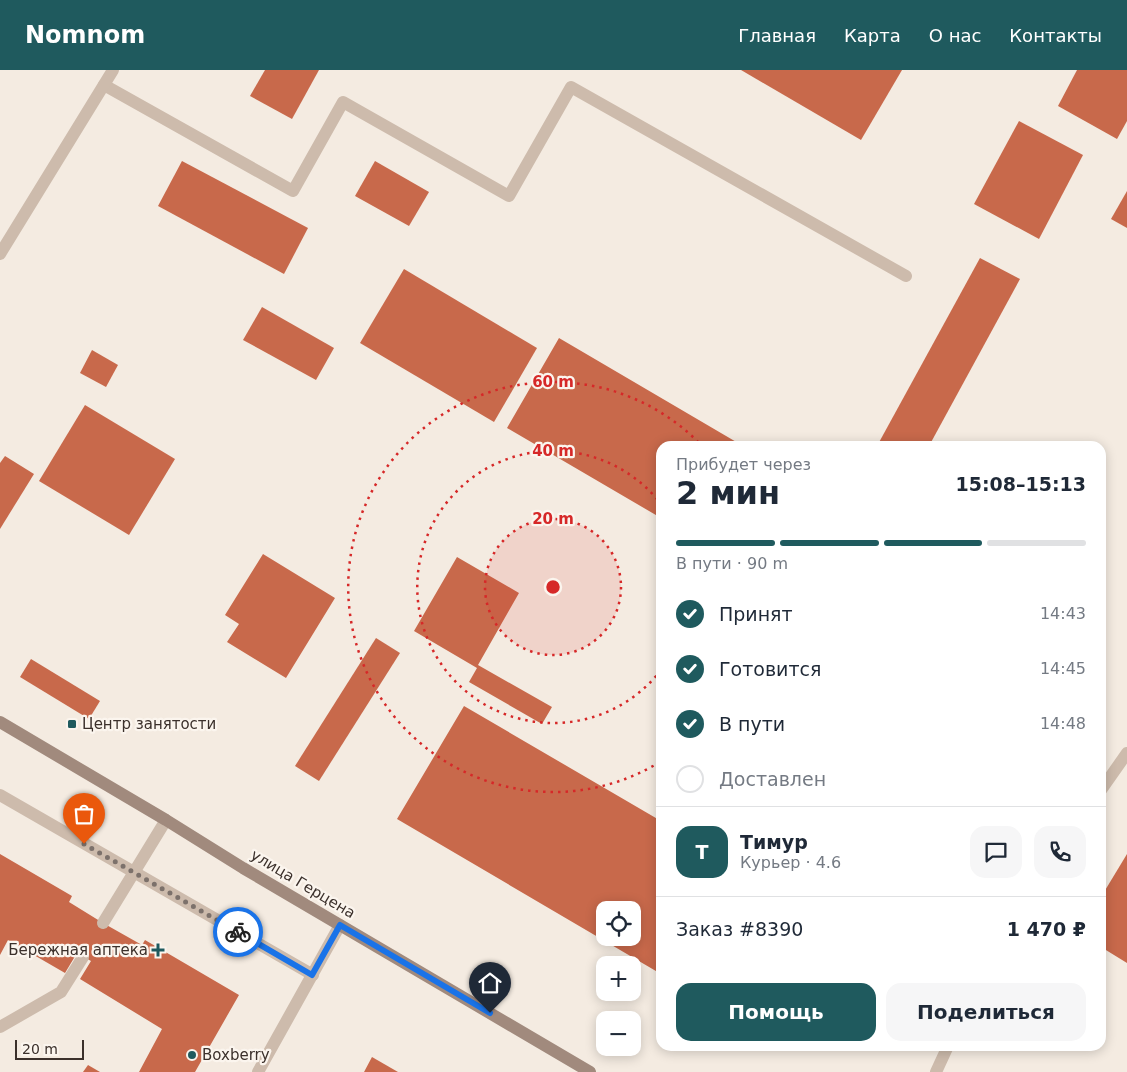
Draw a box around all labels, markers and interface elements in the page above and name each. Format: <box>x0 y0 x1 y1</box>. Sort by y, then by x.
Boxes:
text: Nomnom <box>25 21 145 49</box>
text: Главная <box>738 25 816 46</box>
text: Карта <box>844 25 901 46</box>
text: О нас <box>929 25 981 46</box>
text: Контакты <box>1009 25 1102 46</box>
text: 60 m <box>532 373 574 391</box>
text: 40 m <box>532 442 574 460</box>
text: Прибудет через <box>676 455 811 474</box>
text: 15:08–15:13 <box>956 473 1086 495</box>
text: 2 мин <box>676 474 780 512</box>
text: 20 m <box>532 510 574 528</box>
text: В пути · 90 m <box>676 554 788 573</box>
centre of rings <box>544 578 562 596</box>
icon: check <box>676 600 704 628</box>
text: Принят <box>719 603 793 625</box>
text: 14:43 <box>1040 604 1086 623</box>
icon: check <box>676 655 704 683</box>
text: Готовится <box>719 658 821 680</box>
text: 14:45 <box>1040 659 1086 678</box>
icon: check <box>676 710 704 738</box>
text: В пути <box>719 713 785 735</box>
text: 14:48 <box>1040 714 1086 733</box>
place label: Центр занятости <box>82 715 216 733</box>
marker: Центр занятости <box>66 718 78 730</box>
text: Доставлен <box>719 768 826 790</box>
pin <box>63 793 105 844</box>
icon: bag <box>70 800 98 828</box>
button: chat <box>970 826 1022 878</box>
button: phone <box>1034 826 1086 878</box>
text: Тимур <box>740 831 808 853</box>
text: Т <box>696 841 708 863</box>
street label: улица Герцена <box>247 846 359 922</box>
text: Курьер · 4.6 <box>740 853 841 872</box>
map controls <box>596 901 641 1056</box>
button: locate <box>596 901 641 946</box>
courier <box>213 907 263 957</box>
icon: bike <box>224 918 252 946</box>
text: Заказ #8390 <box>676 918 803 940</box>
text: 1 470 ₽ <box>1007 918 1086 940</box>
place label: Бережная аптека <box>8 941 148 959</box>
marker: Бережная аптека <box>152 944 164 956</box>
button: + <box>596 956 641 1001</box>
pin <box>469 962 511 1013</box>
icon: home <box>476 969 504 997</box>
button: Помощь <box>676 983 876 1041</box>
button: Поделиться <box>886 983 1086 1041</box>
button: − <box>596 1011 641 1056</box>
scale bar <box>15 1037 84 1060</box>
text: 20 m <box>22 1041 58 1057</box>
place label: Boxberry <box>202 1046 270 1064</box>
marker: Boxberry <box>186 1049 198 1061</box>

